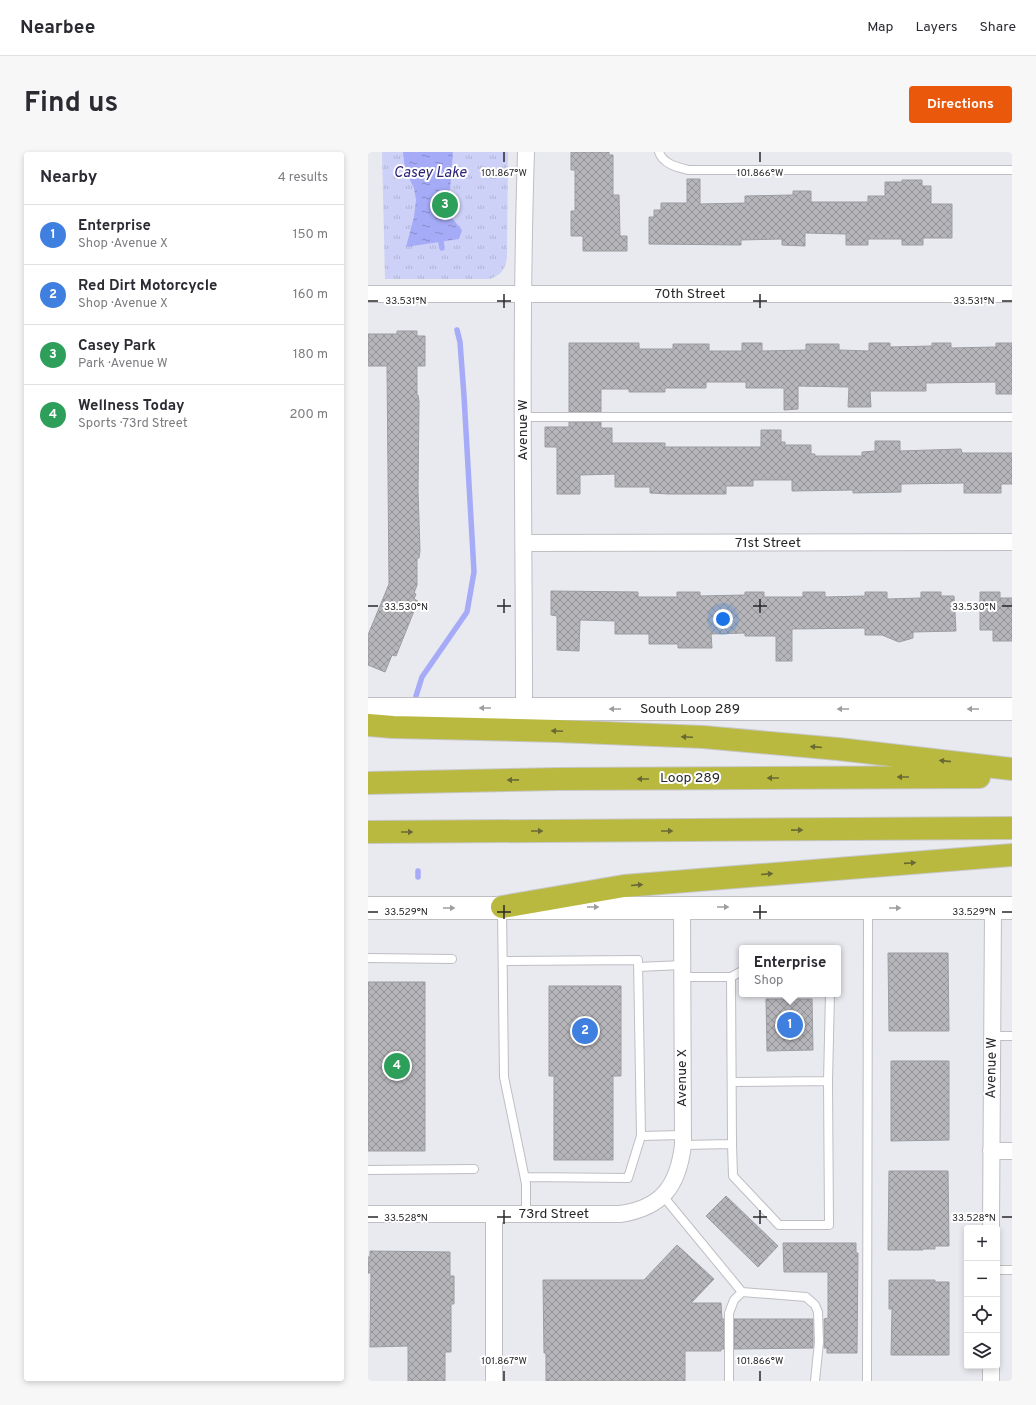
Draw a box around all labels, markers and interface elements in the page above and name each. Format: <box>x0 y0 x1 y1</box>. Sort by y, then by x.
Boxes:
text: Nearbee <box>20 16 95 40</box>
text: Map <box>867 19 893 36</box>
text: Layers <box>915 19 957 36</box>
text: Share <box>979 19 1016 36</box>
text: Find us <box>24 86 118 122</box>
button: Directions <box>909 86 1012 123</box>
water label: Casey Lake <box>394 164 467 183</box>
text: Nearby <box>40 167 97 189</box>
text: 101.867°W <box>481 167 527 180</box>
text: 101.866°W <box>737 167 783 180</box>
text: 4 results <box>278 170 328 186</box>
pin: 3 <box>432 190 458 220</box>
text: Enterprise <box>78 217 151 236</box>
text: 1 <box>50 227 56 243</box>
text: 150 m <box>293 227 328 243</box>
text: Shop · Avenue X <box>78 236 168 252</box>
text: Red Dirt Motorcycle <box>78 277 217 296</box>
street label: 70th Street <box>655 286 725 303</box>
text: 2 <box>49 287 57 303</box>
text: 160 m <box>293 287 328 303</box>
text: 33.531°N <box>385 295 427 308</box>
text: 33.531°N <box>953 295 995 308</box>
text: Shop · Avenue X <box>78 296 168 312</box>
text: Casey Park <box>78 337 156 356</box>
text: 3 <box>49 347 57 363</box>
text: 180 m <box>293 347 328 363</box>
text: Park · Avenue W <box>78 356 168 372</box>
text: Wellness Today <box>78 397 185 416</box>
street label: Avenue W <box>515 399 532 461</box>
text: 4 <box>49 407 57 423</box>
text: 200 m <box>289 407 328 423</box>
text: Sports · 73rd Street <box>78 416 188 432</box>
street label: 71st Street <box>735 535 801 552</box>
text: 33.530°N <box>384 601 428 614</box>
text: 33.530°N <box>952 601 996 614</box>
your location <box>713 609 733 629</box>
street label: South Loop 289 <box>640 701 740 718</box>
one-way arrow <box>478 705 491 711</box>
one-way arrow <box>608 706 621 712</box>
one-way arrow <box>836 706 849 712</box>
one-way arrow <box>966 706 979 712</box>
one-way arrow <box>550 728 563 734</box>
one-way arrow <box>681 733 693 740</box>
one-way arrow <box>810 744 822 751</box>
one-way arrow <box>939 758 951 765</box>
street label: Loop 289 <box>660 770 720 787</box>
one-way arrow <box>896 774 909 780</box>
one-way arrow <box>766 775 779 781</box>
one-way arrow <box>636 776 649 782</box>
one-way arrow <box>506 777 519 783</box>
one-way arrow <box>791 827 804 833</box>
one-way arrow <box>531 828 544 834</box>
one-way arrow <box>661 828 674 834</box>
one-way arrow <box>401 829 414 835</box>
one-way arrow <box>904 860 916 867</box>
one-way arrow <box>761 871 773 878</box>
one-way arrow <box>631 881 643 888</box>
one-way arrow <box>587 904 600 910</box>
one-way arrow <box>717 904 730 910</box>
one-way arrow <box>443 905 456 911</box>
one-way arrow <box>889 905 902 911</box>
text: 33.529°N <box>384 906 428 919</box>
text: 33.529°N <box>952 906 996 919</box>
popup <box>739 945 841 997</box>
text: Enterprise <box>754 954 826 973</box>
text: Shop <box>754 973 783 989</box>
pin: 1 <box>777 1010 803 1040</box>
pin: 2 <box>572 1016 598 1046</box>
street label: Avenue W <box>983 1037 1001 1099</box>
street label: Avenue X <box>674 1049 691 1107</box>
pin: 4 <box>384 1051 410 1081</box>
street label: 73rd Street <box>519 1206 589 1223</box>
text: 33.528°N <box>384 1212 428 1225</box>
text: 33.528°N <box>952 1212 996 1225</box>
map controls <box>964 1225 1000 1369</box>
button: + <box>964 1225 1000 1261</box>
button: − <box>964 1261 1000 1297</box>
button: locate <box>964 1297 1000 1333</box>
button: layers <box>964 1333 1000 1369</box>
text: 101.867°W <box>481 1355 527 1368</box>
text: 101.866°W <box>737 1355 783 1368</box>

